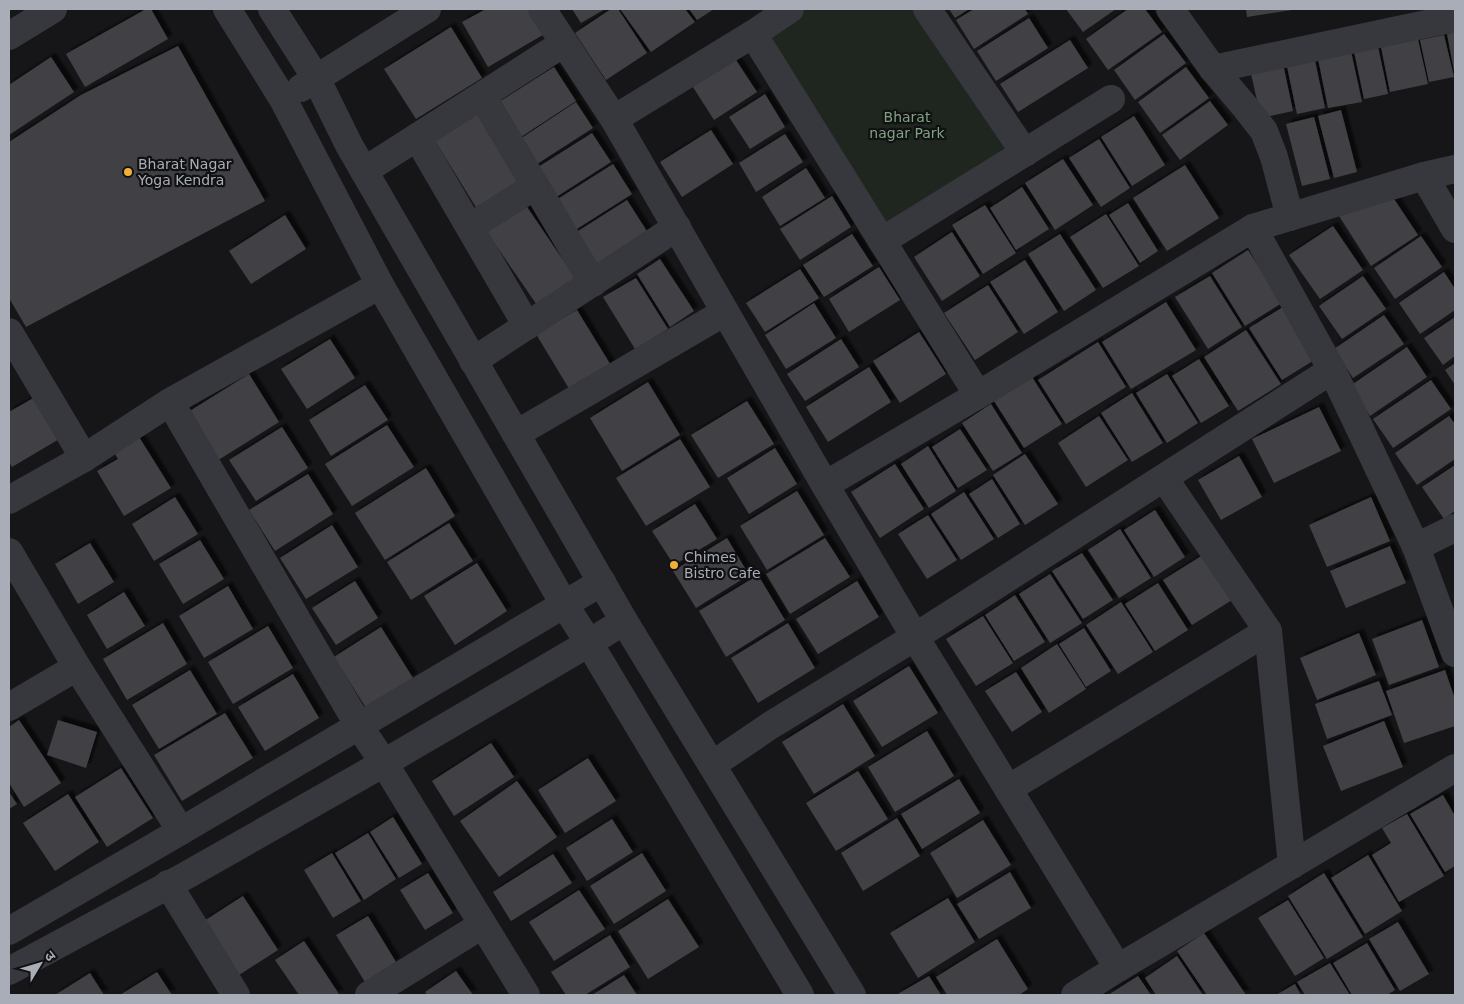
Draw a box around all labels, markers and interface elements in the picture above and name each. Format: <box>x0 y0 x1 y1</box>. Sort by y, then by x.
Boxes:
park label: Bharat nagar Park <box>869 109 946 141</box>
place label: Bharat Nagar Yoga Kendra <box>137 156 232 188</box>
marker: Bharat Nagar Yoga Kendra <box>122 166 134 178</box>
place label: Chimes Bistro Cafe <box>684 549 761 581</box>
marker: Chimes Bistro Cafe <box>668 559 680 571</box>
north arrow <box>15 939 65 989</box>
text: उ <box>41 948 60 965</box>

